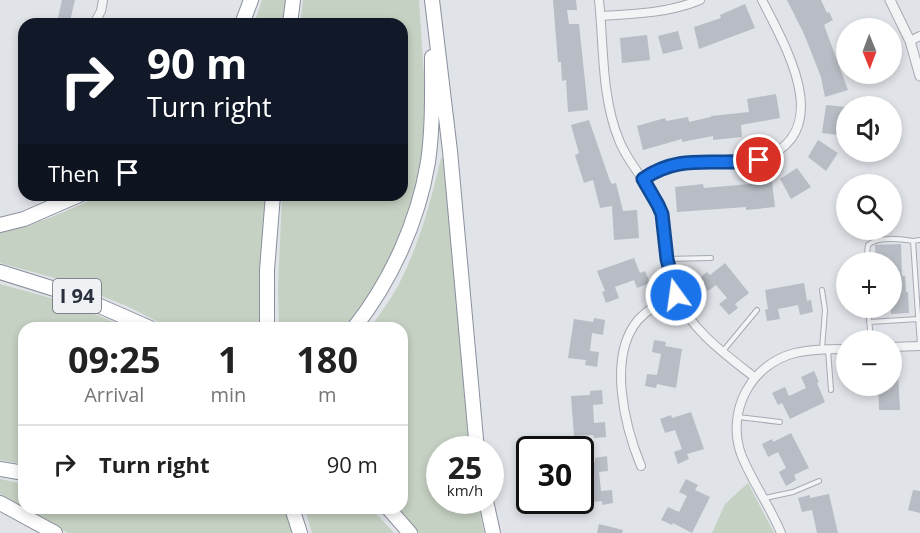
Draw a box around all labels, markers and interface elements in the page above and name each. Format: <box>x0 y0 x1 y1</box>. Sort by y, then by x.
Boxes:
north arrow <box>836 18 902 84</box>
map controls <box>836 18 902 396</box>
text: 90 m <box>147 34 247 91</box>
icon: right <box>48 42 126 120</box>
text: Turn right <box>147 88 272 125</box>
button: sound <box>836 96 902 162</box>
pin <box>733 134 784 185</box>
icon: arrive <box>742 143 775 176</box>
icon: arrive <box>111 156 144 189</box>
text: Then <box>48 158 99 188</box>
button: search <box>836 174 902 240</box>
button: + <box>836 252 902 318</box>
position arrow <box>644 263 708 327</box>
road number: I 94 <box>53 279 101 313</box>
button: − <box>836 330 902 396</box>
text: 09:25 <box>68 335 161 384</box>
text: 1 <box>218 335 239 384</box>
text: 180 <box>296 335 358 384</box>
text: Arrival <box>84 381 144 408</box>
text: min <box>210 381 246 408</box>
text: m <box>318 381 336 408</box>
speed limit sign: 30 <box>516 436 594 514</box>
text: 25 <box>448 447 482 488</box>
icon: right <box>48 448 81 481</box>
text: Turn right <box>99 449 210 479</box>
text: 90 m <box>327 449 378 479</box>
text: km/h <box>447 480 483 500</box>

